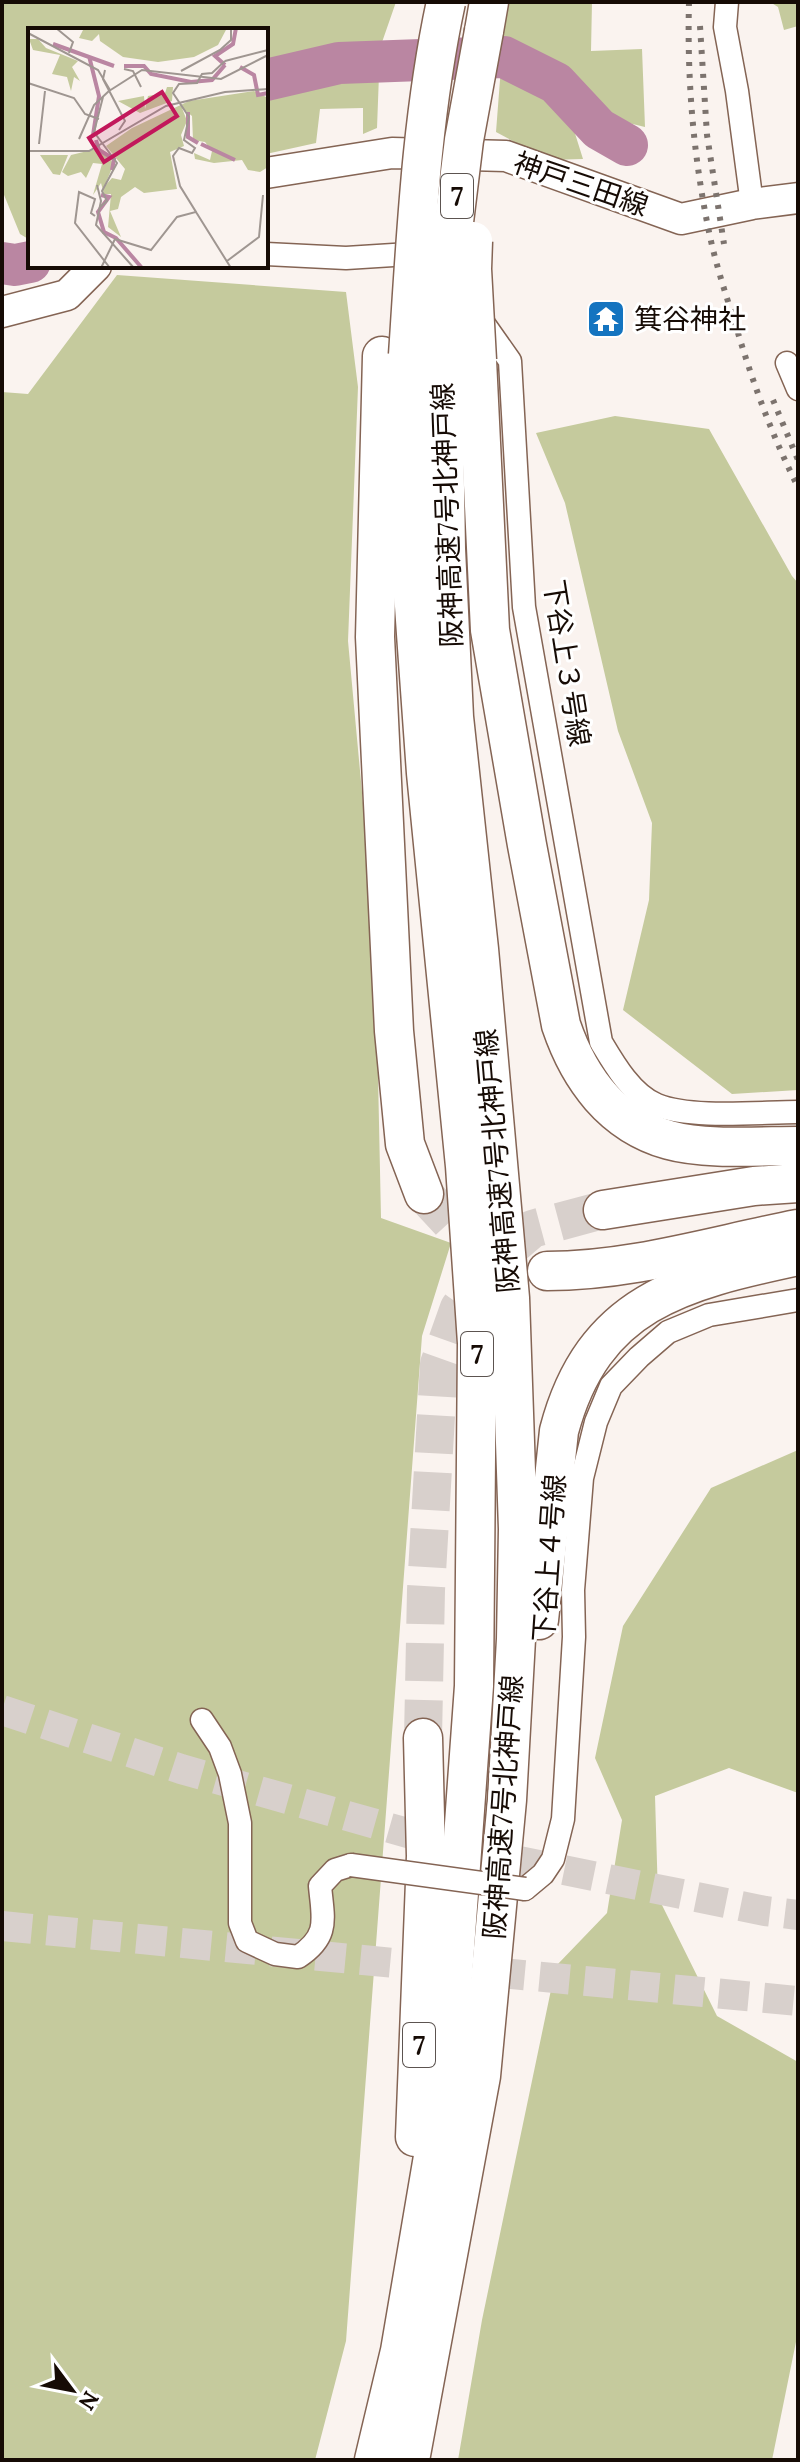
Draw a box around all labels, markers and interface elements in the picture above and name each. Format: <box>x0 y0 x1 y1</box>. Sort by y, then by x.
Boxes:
inset map <box>28 28 268 268</box>
street label: 神戸三田線 <box>509 144 653 224</box>
road number: 7 <box>441 174 473 218</box>
temple icon: 箕谷神社 <box>585 298 627 340</box>
place label: 箕谷神社 <box>634 301 746 337</box>
street label: 阪神高速7号北神戸線 <box>424 382 470 648</box>
street label: 下谷上３号線 <box>536 577 598 749</box>
street label: 阪神高速7号北神戸線 <box>468 1027 526 1295</box>
road number: 7 <box>461 1332 493 1376</box>
street label: 下谷上４号線 <box>525 1473 573 1643</box>
street label: 阪神高速7号北神戸線 <box>476 1674 530 1940</box>
road number: 7 <box>403 2023 435 2067</box>
north arrow <box>32 2350 112 2430</box>
text: N <box>73 2386 105 2415</box>

